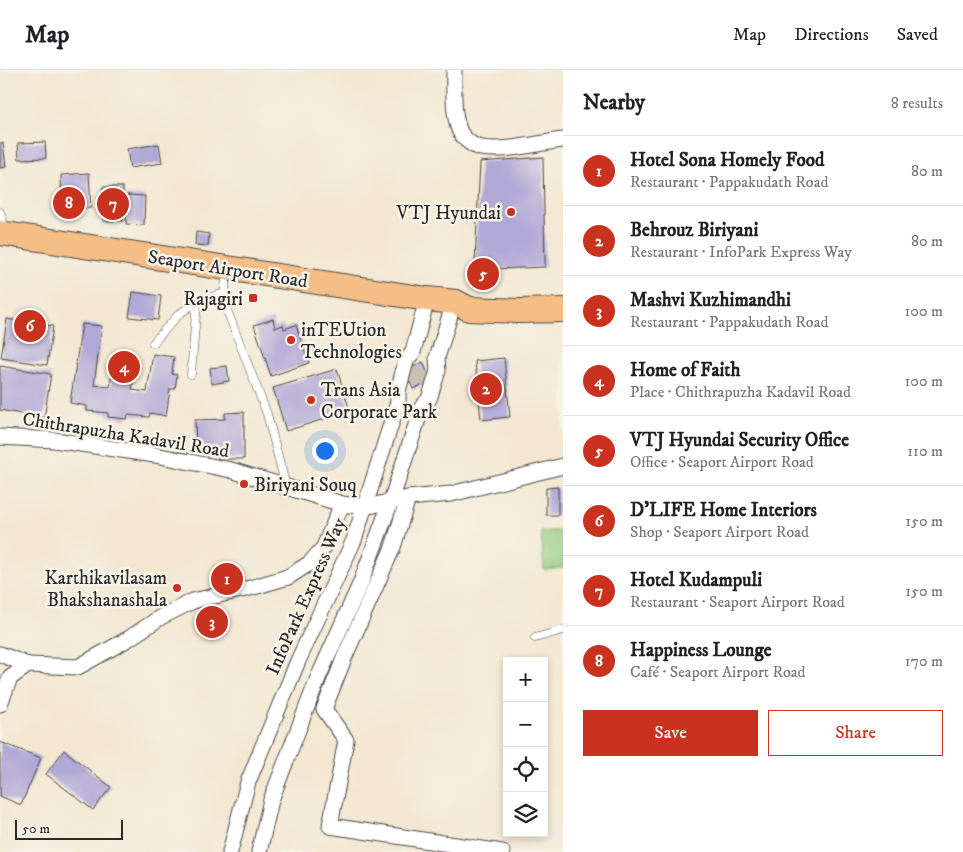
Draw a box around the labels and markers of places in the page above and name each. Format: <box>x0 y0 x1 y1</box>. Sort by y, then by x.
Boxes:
pin: 8 <box>53 184 85 222</box>
pin: 7 <box>97 185 129 223</box>
place label: VTJ Hyundai <box>396 202 501 225</box>
marker: VTJ Hyundai <box>505 206 517 218</box>
pin: 5 <box>467 255 499 293</box>
place label: Rajagiri <box>184 288 243 311</box>
marker: Rajagiri <box>247 292 259 304</box>
pin: 6 <box>14 307 46 345</box>
place label: inTEUtion Technologies <box>301 319 402 364</box>
marker: inTEUtion Technologies <box>285 334 297 346</box>
pin: 4 <box>108 348 140 386</box>
pin: 2 <box>470 370 502 408</box>
place label: Trans Asia Corporate Park <box>321 379 438 424</box>
marker: Trans Asia Corporate Park <box>305 394 317 406</box>
place label: Biriyani Souq <box>254 474 357 498</box>
marker: Biriyani Souq <box>238 478 250 490</box>
pin: 1 <box>211 560 243 598</box>
place label: Karthikavilasam Bhakshanashala <box>44 567 167 612</box>
marker: Karthikavilasam Bhakshanashala <box>171 582 183 594</box>
pin: 3 <box>196 603 228 641</box>

